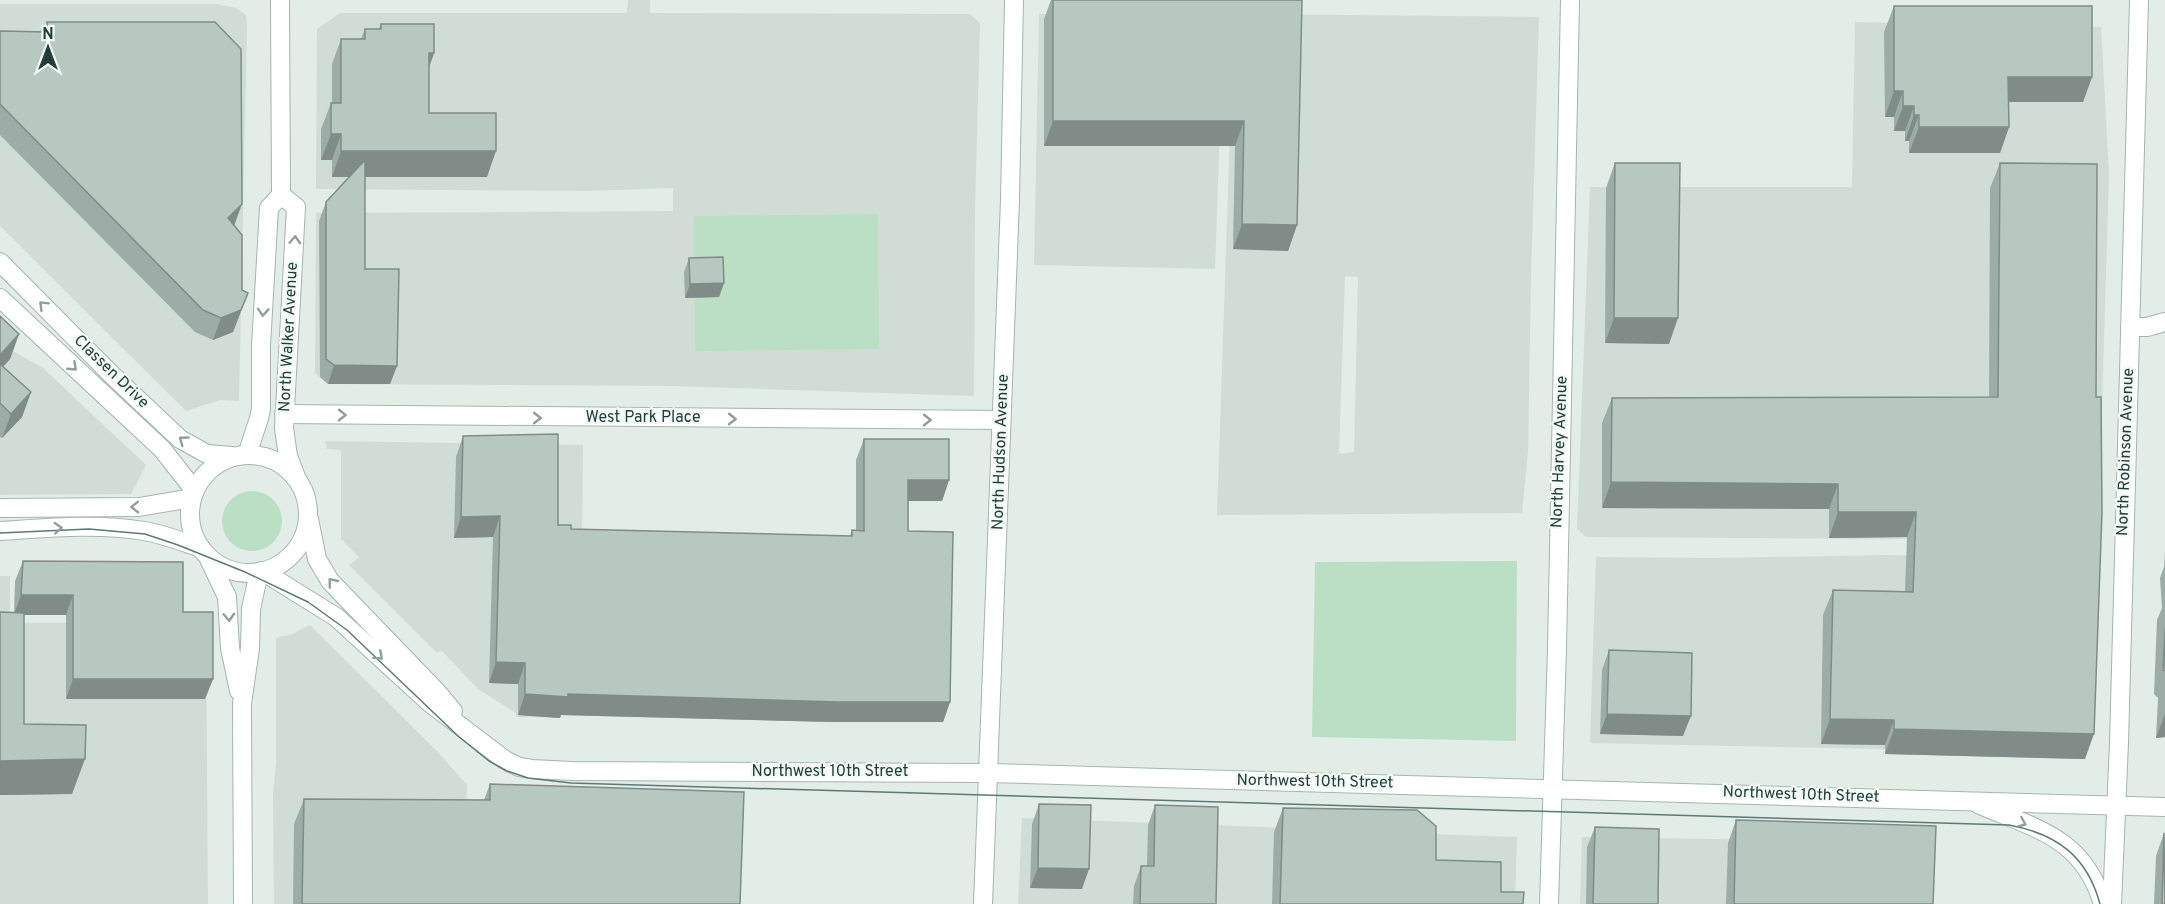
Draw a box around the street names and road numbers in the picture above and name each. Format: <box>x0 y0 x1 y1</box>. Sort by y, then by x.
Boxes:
street label: North Walker Avenue <box>275 262 303 412</box>
street label: Classen Drive <box>69 331 153 413</box>
street label: North Robinson Avenue <box>2113 368 2139 536</box>
street label: North Hudson Avenue <box>988 374 1014 530</box>
street label: North Harvey Avenue <box>1547 376 1573 528</box>
street label: West Park Place <box>585 408 701 428</box>
street label: Northwest 10th Street <box>752 762 908 782</box>
street label: Northwest 10th Street <box>1236 771 1394 793</box>
street label: Northwest 10th Street <box>1722 782 1880 808</box>

